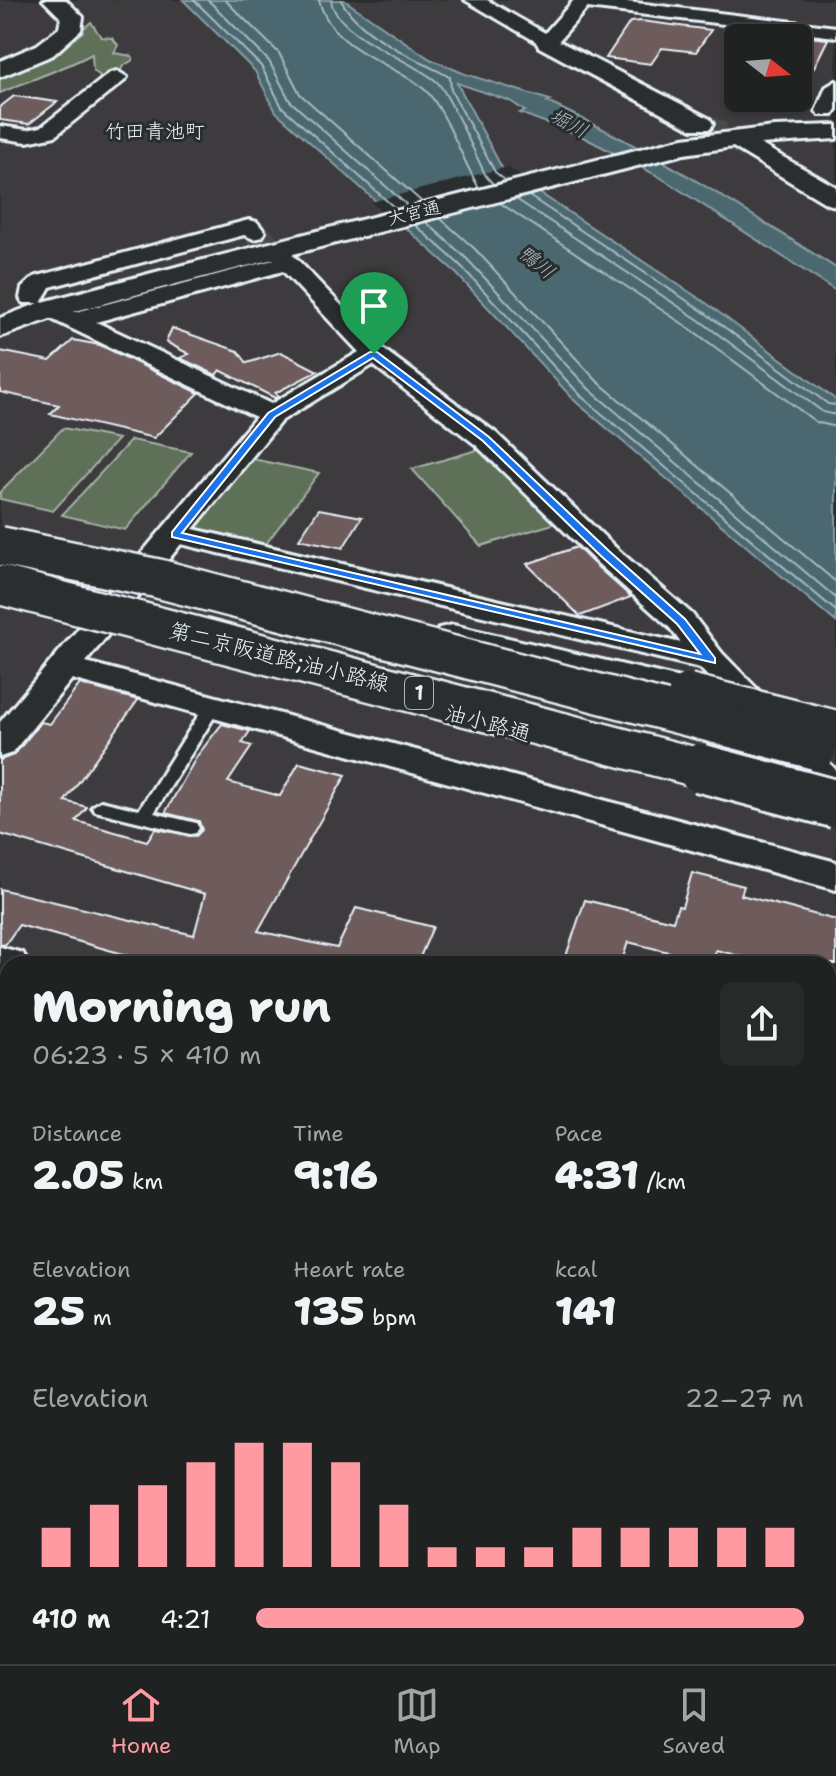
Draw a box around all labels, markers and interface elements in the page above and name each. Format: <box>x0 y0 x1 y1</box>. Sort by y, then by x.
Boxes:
north arrow <box>724 24 812 112</box>
map controls <box>724 24 812 112</box>
water label: 堀川 <box>545 102 593 144</box>
district label: 竹田青池町 <box>105 118 205 144</box>
street label: 大宮通 <box>385 195 443 231</box>
water label: 鴨川 <box>513 239 561 285</box>
pin <box>340 272 408 354</box>
icon: arrive <box>352 284 396 328</box>
street label: 第二京阪道路;油小路線 <box>166 616 392 698</box>
road number: 1 <box>405 677 433 709</box>
street label: 油小路通 <box>442 698 534 748</box>
text: Morning run <box>32 977 331 1036</box>
button: share <box>720 982 804 1066</box>
text: 06:23 · 5 × 410 m <box>32 1037 261 1072</box>
text: Distance <box>32 1119 122 1148</box>
text: Time <box>293 1119 344 1148</box>
text: Pace <box>555 1119 603 1148</box>
text: 2.05 <box>32 1148 124 1202</box>
text: 9:16 <box>293 1148 378 1202</box>
text: 4:31 <box>555 1148 639 1202</box>
text: km <box>124 1167 163 1196</box>
text: /km <box>639 1167 686 1196</box>
text: Elevation <box>32 1255 130 1284</box>
text: Heart rate <box>293 1255 405 1284</box>
text: kcal <box>555 1255 597 1284</box>
text: 25 <box>32 1284 85 1338</box>
text: 135 <box>293 1284 365 1338</box>
text: 141 <box>555 1284 617 1338</box>
text: m <box>85 1303 112 1332</box>
text: bpm <box>365 1303 417 1332</box>
text: Elevation <box>32 1380 148 1415</box>
text: 22–27 m <box>685 1380 804 1415</box>
text: 410 m <box>32 1601 110 1636</box>
text: 4:21 <box>160 1601 211 1636</box>
tab: Home <box>111 1683 171 1760</box>
tab: Map <box>393 1683 441 1760</box>
tab: Saved <box>663 1683 725 1760</box>

